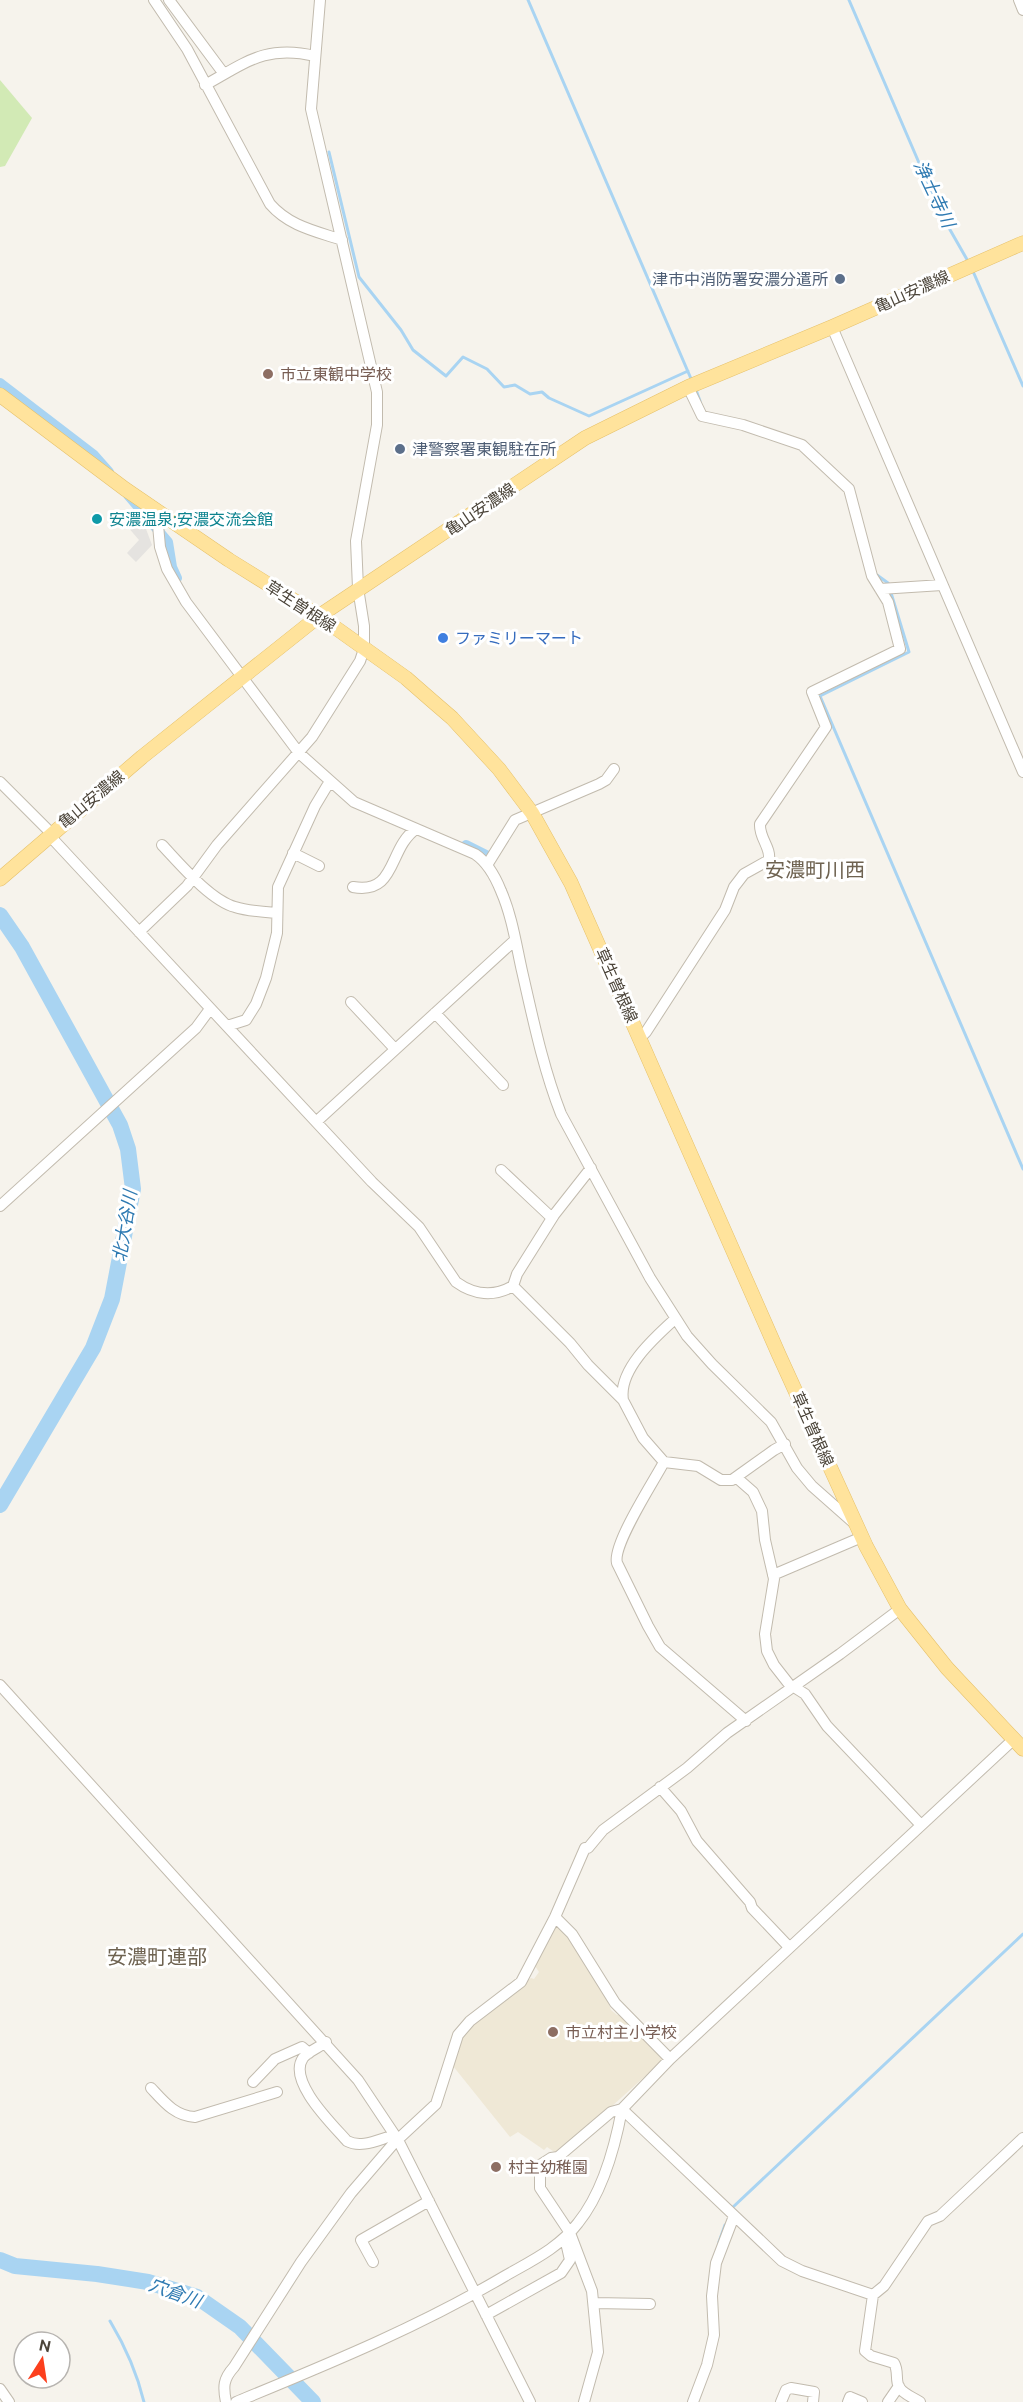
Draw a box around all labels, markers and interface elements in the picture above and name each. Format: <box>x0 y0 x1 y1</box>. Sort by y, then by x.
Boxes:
water label: 浄土寺川 <box>911 157 960 232</box>
street label: 亀山安濃線 <box>872 267 952 315</box>
place label: 津市中消防署安濃分遣所 <box>652 270 828 288</box>
marker: 津市中消防署安濃分遣所 <box>833 272 847 286</box>
place label: 市立東観中学校 <box>280 365 392 383</box>
marker: 市立東観中学校 <box>261 367 275 381</box>
place label: 津警察署東観駐在所 <box>412 440 556 458</box>
marker: 津警察署東観駐在所 <box>393 442 407 456</box>
street label: 亀山安濃線 <box>442 479 518 539</box>
place label: 安濃温泉;安濃交流会館 <box>109 510 273 528</box>
marker: 安濃温泉;安濃交流会館 <box>90 512 104 526</box>
street label: 草生曽根線 <box>263 577 339 635</box>
place label: ファミリーマート <box>455 629 583 647</box>
marker: ファミリーマート <box>436 631 450 645</box>
street label: 亀山安濃線 <box>55 766 127 832</box>
district label: 安濃町川西 <box>765 858 865 881</box>
street label: 草生曽根線 <box>593 945 641 1025</box>
water label: 北大谷川 <box>109 1187 140 1263</box>
street label: 草生曽根線 <box>789 1389 837 1469</box>
district label: 安濃町連部 <box>107 1945 207 1968</box>
place label: 市立村主小学校 <box>565 2023 677 2041</box>
marker: 市立村主小学校 <box>546 2025 560 2039</box>
place label: 村主幼稚園 <box>508 2158 588 2176</box>
marker: 村主幼稚園 <box>489 2160 503 2174</box>
water label: 穴倉川 <box>147 2273 206 2311</box>
north arrow <box>12 2330 72 2390</box>
text: N <box>37 2335 53 2355</box>

